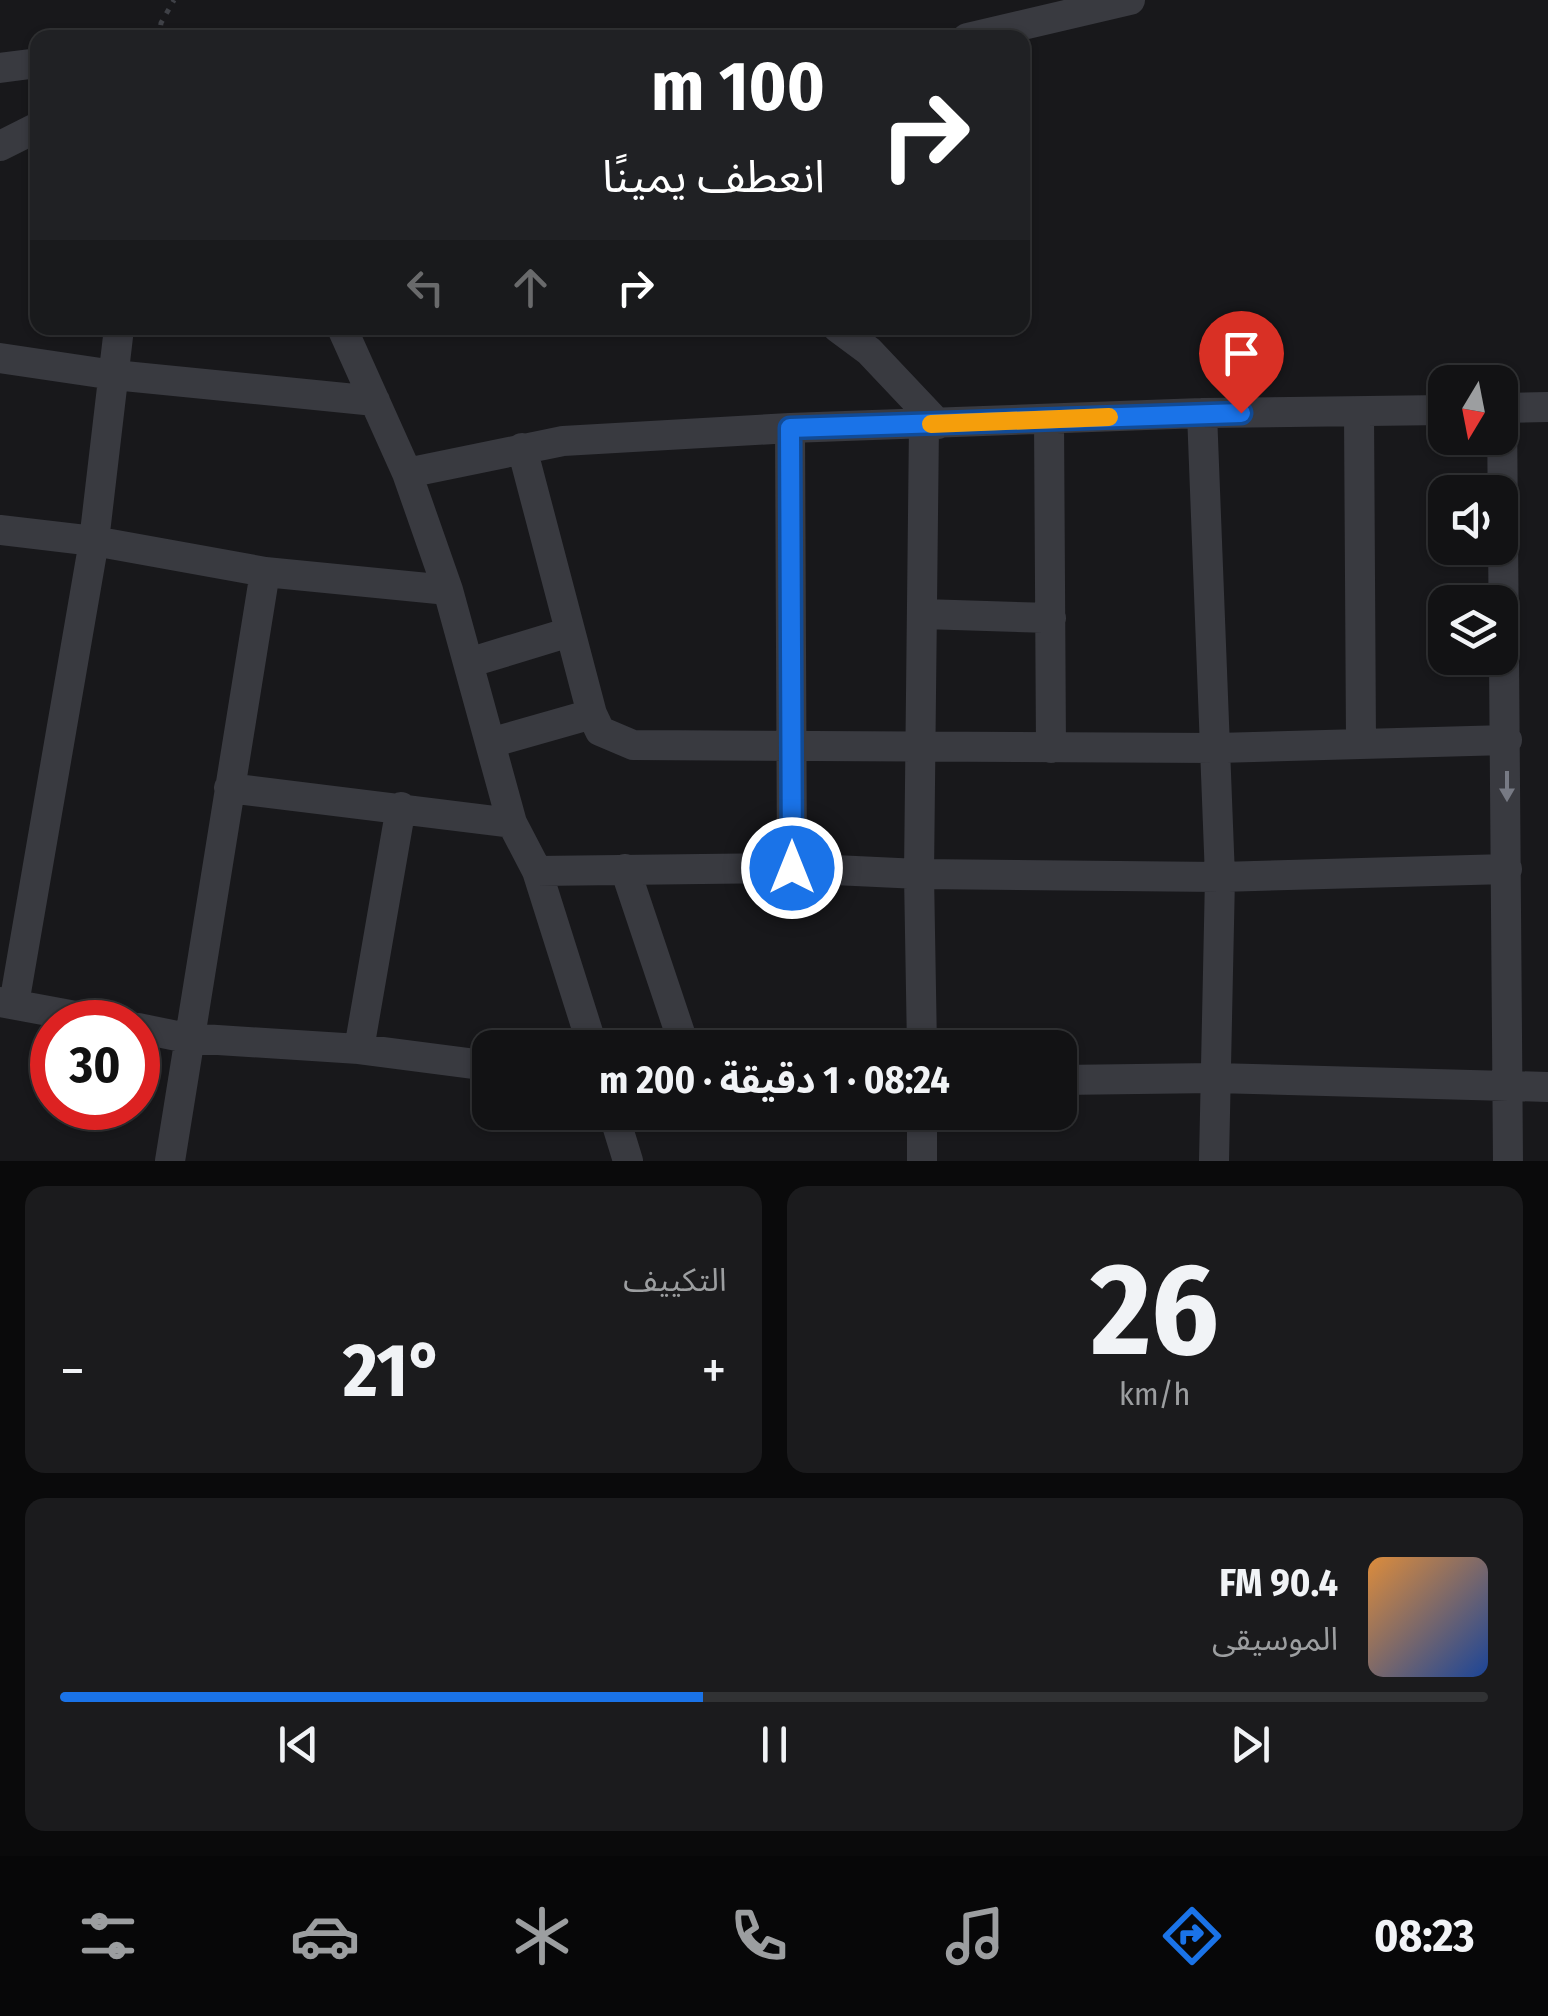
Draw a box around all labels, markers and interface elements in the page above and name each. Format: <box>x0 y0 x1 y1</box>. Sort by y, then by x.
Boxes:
text: 100 m <box>651 45 825 129</box>
icon: right <box>860 70 990 200</box>
text: انعطف يمينًا <box>602 150 825 204</box>
icon: left <box>398 260 453 315</box>
icon: ahead <box>503 260 558 315</box>
icon: right <box>608 260 663 315</box>
pin <box>1199 311 1284 414</box>
icon: arrive <box>1214 326 1269 381</box>
north arrow <box>1428 365 1518 455</box>
map controls <box>1428 365 1518 675</box>
button: sound <box>1428 475 1518 565</box>
button: layers <box>1428 585 1518 675</box>
one-way arrow <box>1499 770 1515 802</box>
position arrow <box>740 816 844 920</box>
speed limit sign: 30 <box>30 1000 160 1130</box>
text: 08:24 · 1 دقيقة · 200 m <box>599 1057 950 1103</box>
text: 26 <box>1091 1232 1219 1388</box>
text: التكييف <box>623 1261 727 1299</box>
text: 21° <box>343 1326 443 1416</box>
text: − <box>60 1338 85 1404</box>
text: + <box>701 1338 727 1404</box>
text: km/h <box>1119 1375 1190 1413</box>
text: 90.4 FM <box>1219 1560 1338 1606</box>
text: الموسيقى <box>1212 1620 1338 1658</box>
icon: previous <box>271 1717 326 1772</box>
icon: pause <box>747 1717 802 1772</box>
icon: next <box>1223 1717 1278 1772</box>
icon: filters <box>73 1901 143 1971</box>
icon: car <box>290 1901 360 1971</box>
icon: climate <box>507 1901 577 1971</box>
icon: phone <box>724 1901 794 1971</box>
icon: music <box>940 1901 1010 1971</box>
icon: directions <box>1157 1901 1227 1971</box>
text: 08:23 <box>1374 1909 1475 1963</box>

